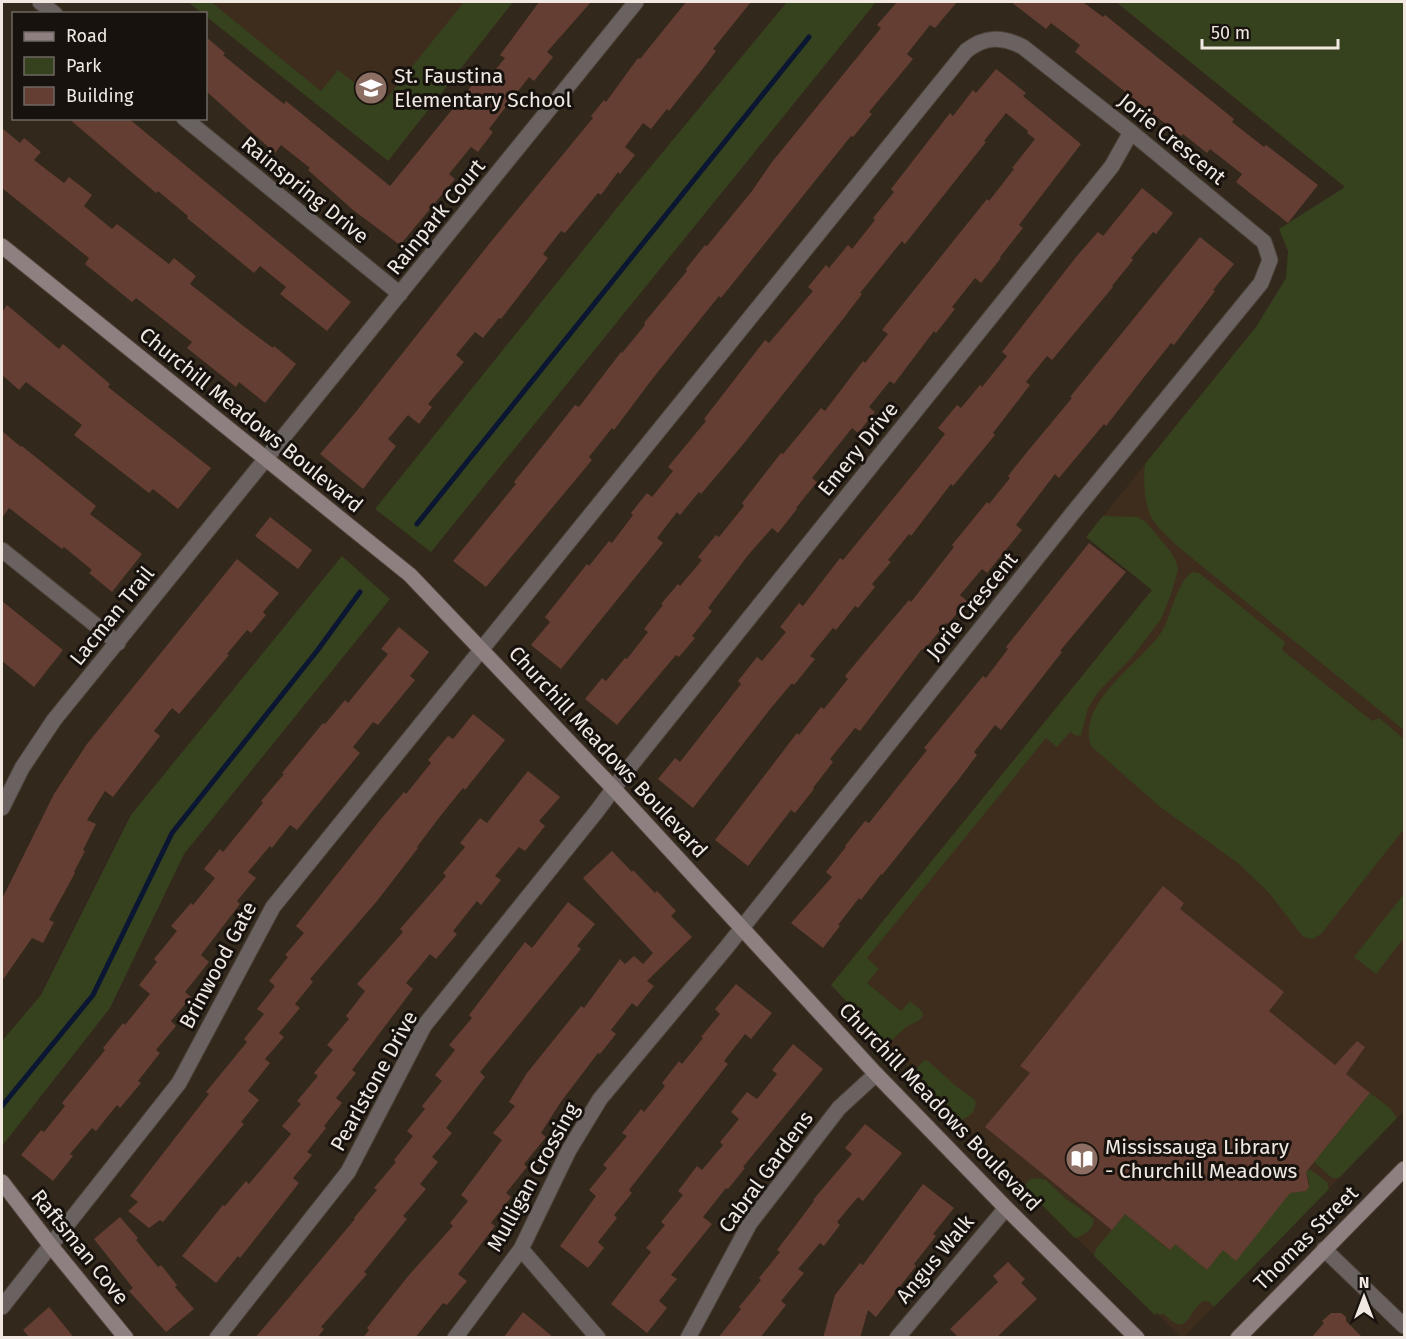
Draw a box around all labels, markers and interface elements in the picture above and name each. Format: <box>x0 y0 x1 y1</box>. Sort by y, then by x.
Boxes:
legend <box>12 12 207 120</box>
scale bar <box>1202 12 1338 50</box>
text: 50 m <box>1211 22 1250 44</box>
text: Road <box>66 25 108 47</box>
text: Park <box>66 55 102 77</box>
place label: St. Faustina Elementary School <box>394 63 572 113</box>
school or university icon: St. Faustina Elementary School <box>353 70 389 106</box>
text: Building <box>66 85 134 107</box>
street label: Jorie Crescent <box>1113 88 1231 191</box>
street label: Rainspring Drive <box>236 131 374 249</box>
street label: Rainpark Court <box>381 153 491 280</box>
street label: Churchill Meadows Boulevard <box>134 322 368 518</box>
street label: Emery Drive <box>812 397 904 501</box>
street label: Jorie Crescent <box>921 547 1024 665</box>
street label: Lacman Trail <box>64 561 160 671</box>
street label: Churchill Meadows Boulevard <box>503 641 713 863</box>
street label: Brinwood Gate <box>174 897 262 1033</box>
street label: Churchill Meadows Boulevard <box>833 997 1047 1217</box>
street label: Pearlstone Drive <box>325 1006 423 1156</box>
street label: Mulligan Crossing <box>481 1098 585 1256</box>
street label: Cabral Gardens <box>713 1106 819 1238</box>
place label: Mississauga Library - Churchill Meadows <box>1105 1134 1298 1184</box>
library icon: Mississauga Library - Churchill Meadows <box>1064 1141 1100 1177</box>
street label: Thomas Street <box>1248 1180 1364 1296</box>
street label: Raftsman Cove <box>26 1184 134 1310</box>
street label: Angus Walk <box>890 1209 980 1309</box>
north arrow <box>1334 1267 1394 1327</box>
text: N <box>1359 1273 1369 1292</box>

